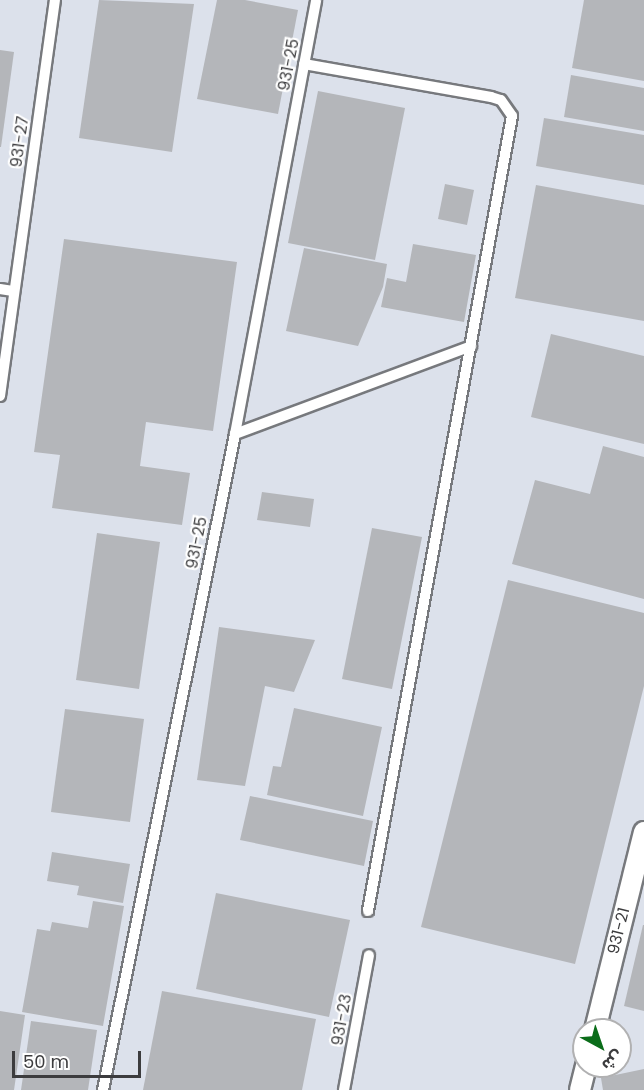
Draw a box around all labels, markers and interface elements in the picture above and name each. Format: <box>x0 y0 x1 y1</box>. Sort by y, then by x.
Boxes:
street label: 931-25 <box>275 37 303 93</box>
street label: 931-27 <box>7 115 33 169</box>
street label: 931-25 <box>183 515 211 571</box>
street label: 931-21 <box>604 906 634 956</box>
street label: 931-23 <box>328 993 356 1047</box>
north arrow <box>572 1018 632 1078</box>
scale bar <box>15 1039 144 1077</box>
text: ش <box>597 1045 628 1076</box>
text: 50 m <box>23 1049 69 1074</box>

